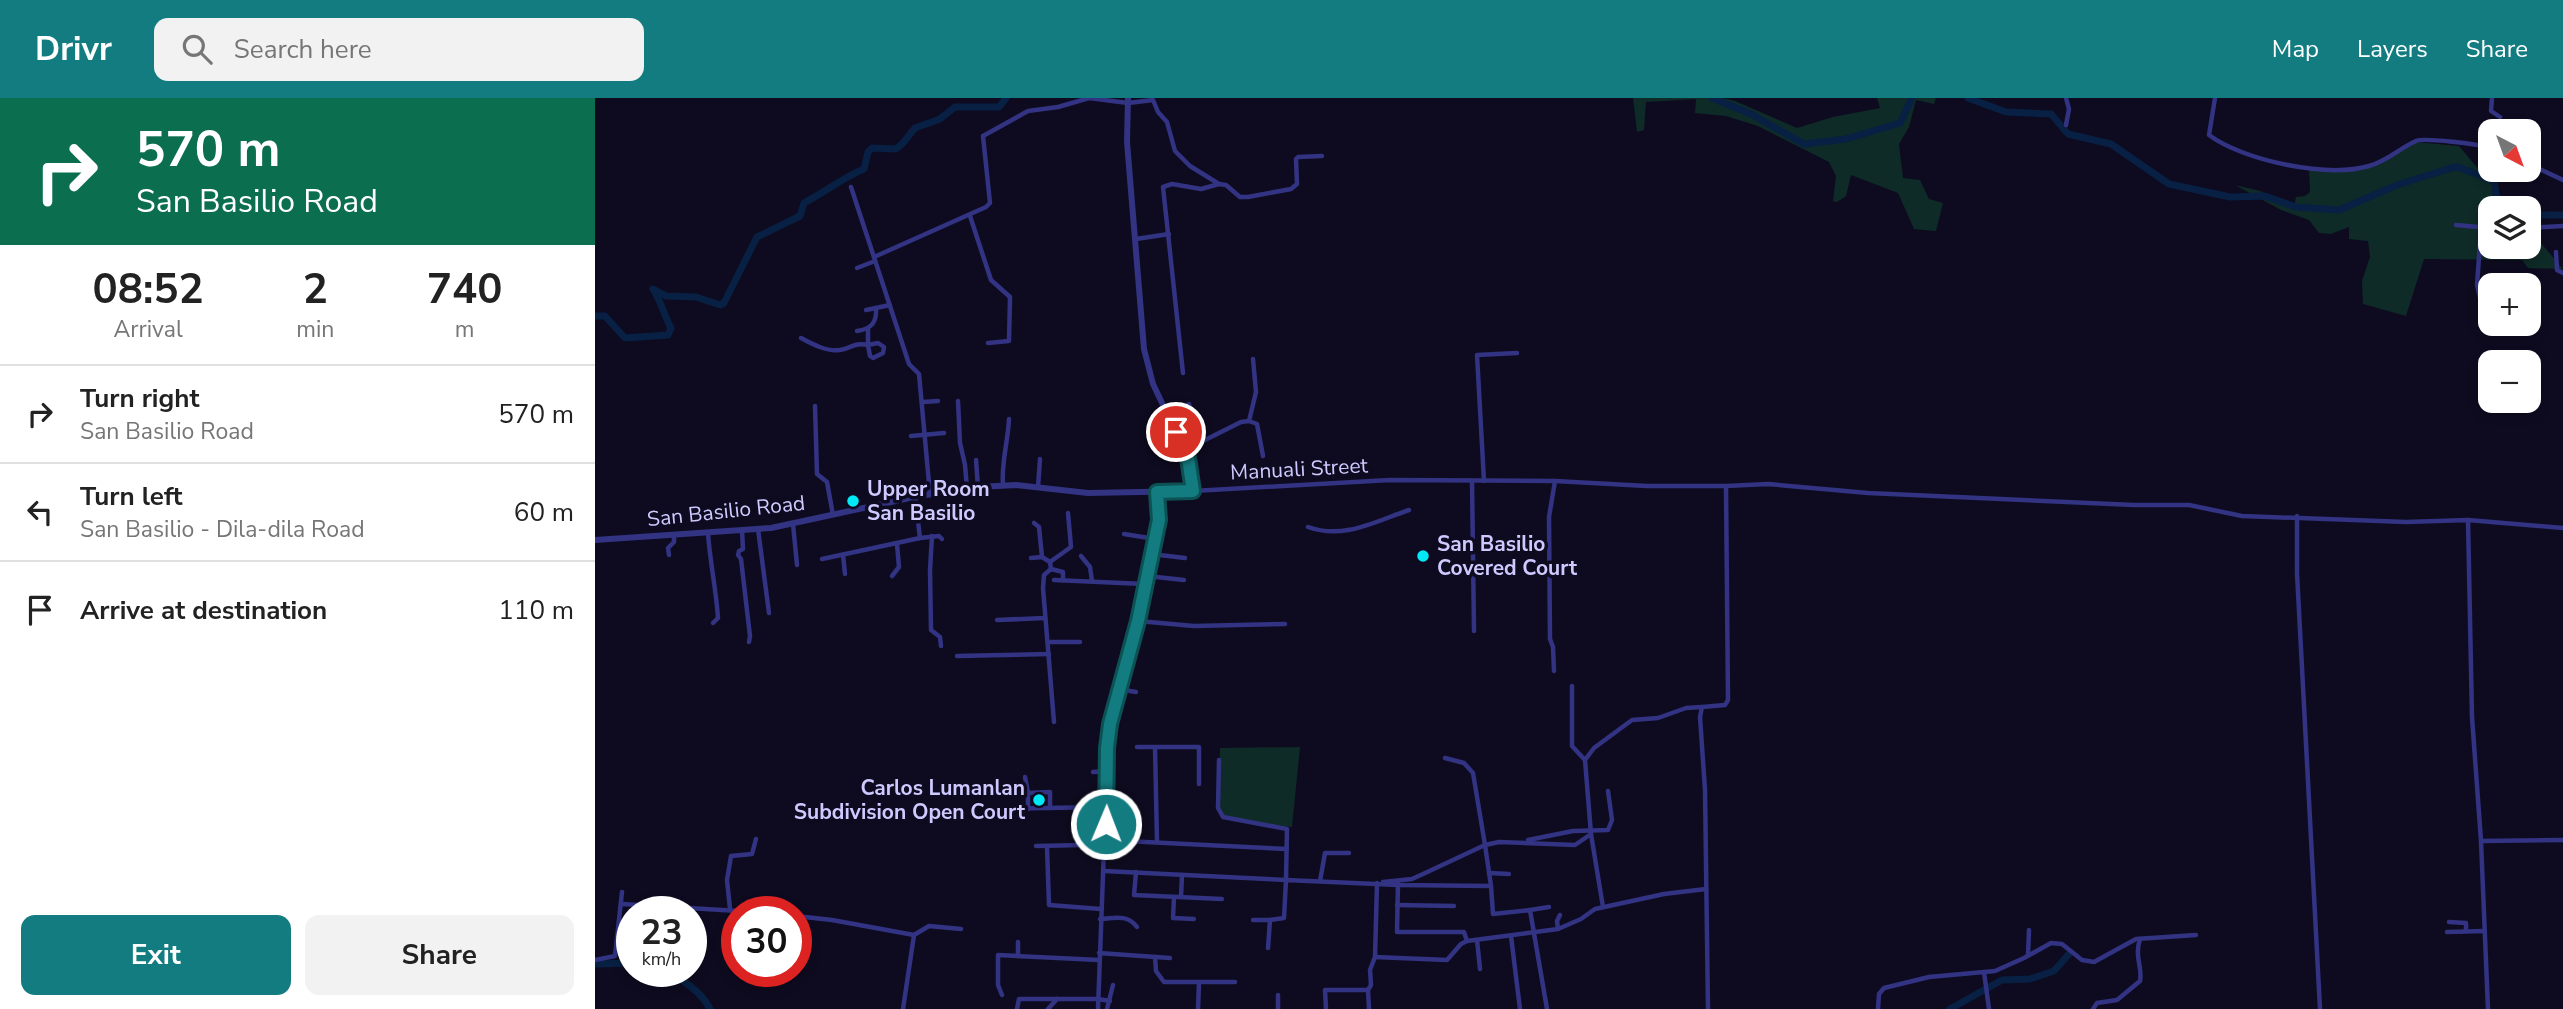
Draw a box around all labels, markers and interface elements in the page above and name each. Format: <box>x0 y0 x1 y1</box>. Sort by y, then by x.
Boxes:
search box <box>154 18 644 81</box>
text: Drivr <box>35 27 112 72</box>
icon: search <box>178 30 216 68</box>
text: Search here <box>234 32 372 67</box>
text: Map <box>2272 33 2319 65</box>
text: Layers <box>2357 33 2428 65</box>
text: Share <box>2466 33 2528 65</box>
text: 570 m <box>136 116 280 183</box>
north arrow <box>2478 119 2541 182</box>
map controls <box>2478 119 2541 413</box>
icon: right <box>21 126 112 217</box>
text: San Basilio Road <box>136 180 378 223</box>
button: layers <box>2478 196 2541 259</box>
text: 08:52 <box>93 261 204 318</box>
text: 2 <box>303 261 328 318</box>
text: 740 <box>427 261 502 318</box>
button: + <box>2478 273 2541 336</box>
text: Arrival <box>114 314 183 345</box>
text: min <box>296 314 334 345</box>
text: m <box>455 314 475 345</box>
button: − <box>2478 350 2541 413</box>
text: Turn right <box>80 381 199 416</box>
icon: right <box>21 395 59 433</box>
text: 570 m <box>498 397 574 432</box>
pin <box>1146 402 1206 462</box>
icon: arrive <box>1157 413 1195 451</box>
text: San Basilio Road <box>80 416 254 447</box>
street label: Manuali Street <box>1230 451 1369 487</box>
place label: Upper Room San Basilio <box>867 475 990 527</box>
text: Turn left <box>80 479 183 514</box>
street label: San Basilio Road <box>646 489 806 533</box>
icon: left <box>21 493 59 531</box>
marker: Upper Room San Basilio <box>845 493 861 509</box>
text: 60 m <box>514 495 574 530</box>
text: San Basilio - Dila-dila Road <box>80 514 365 545</box>
place label: San Basilio Covered Court <box>1437 530 1578 582</box>
marker: San Basilio Covered Court <box>1415 548 1431 564</box>
icon: arrive <box>21 591 59 629</box>
text: Arrive at destination <box>80 593 327 628</box>
text: 110 m <box>498 593 574 628</box>
place label: Carlos Lumanlan Subdivision Open Court <box>794 774 1026 826</box>
position arrow <box>1069 787 1143 861</box>
marker: Carlos Lumanlan Subdivision Open Court <box>1031 792 1047 808</box>
speed limit sign: 30 <box>721 896 812 987</box>
text: 23 <box>640 909 683 956</box>
button: Exit <box>21 915 291 995</box>
button: Share <box>305 915 574 995</box>
text: km/h <box>642 947 681 971</box>

